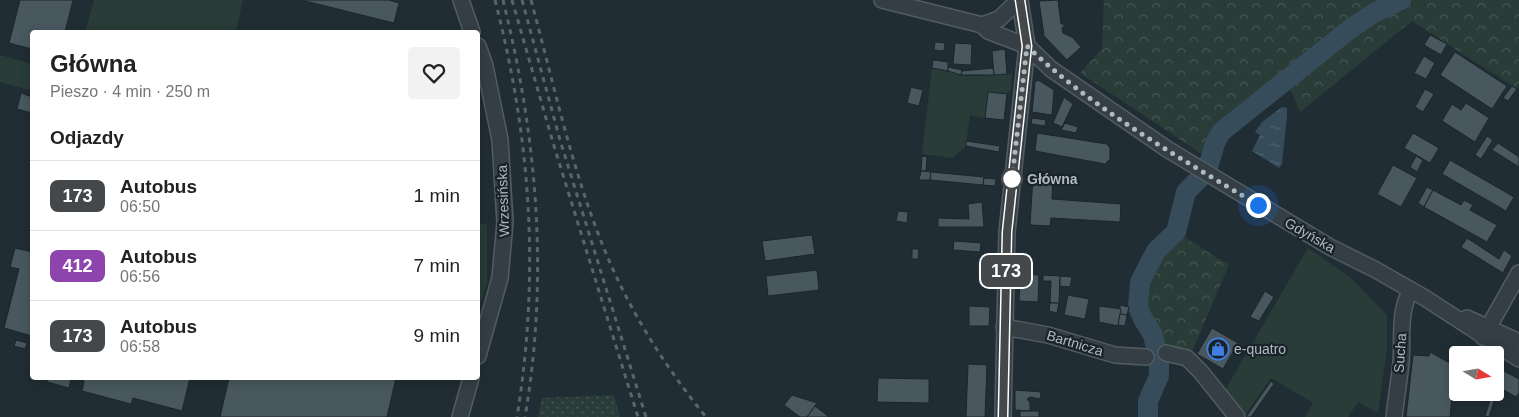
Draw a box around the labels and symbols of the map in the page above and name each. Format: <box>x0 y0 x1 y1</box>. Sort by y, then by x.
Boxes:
street label: Wrzesińska <box>494 164 512 237</box>
marker: Główna <box>1001 168 1023 190</box>
place label: Główna <box>1027 171 1078 187</box>
your location <box>1246 193 1271 218</box>
street label: Gdyńska <box>1282 214 1338 256</box>
line badge: 173 <box>977 255 1035 287</box>
street label: Bartnicza <box>1045 327 1105 359</box>
street label: Sucha <box>1391 332 1409 373</box>
shop icon: e-quatro <box>1206 337 1230 361</box>
place label: e-quatro <box>1234 341 1286 357</box>
north arrow <box>1449 346 1504 401</box>

